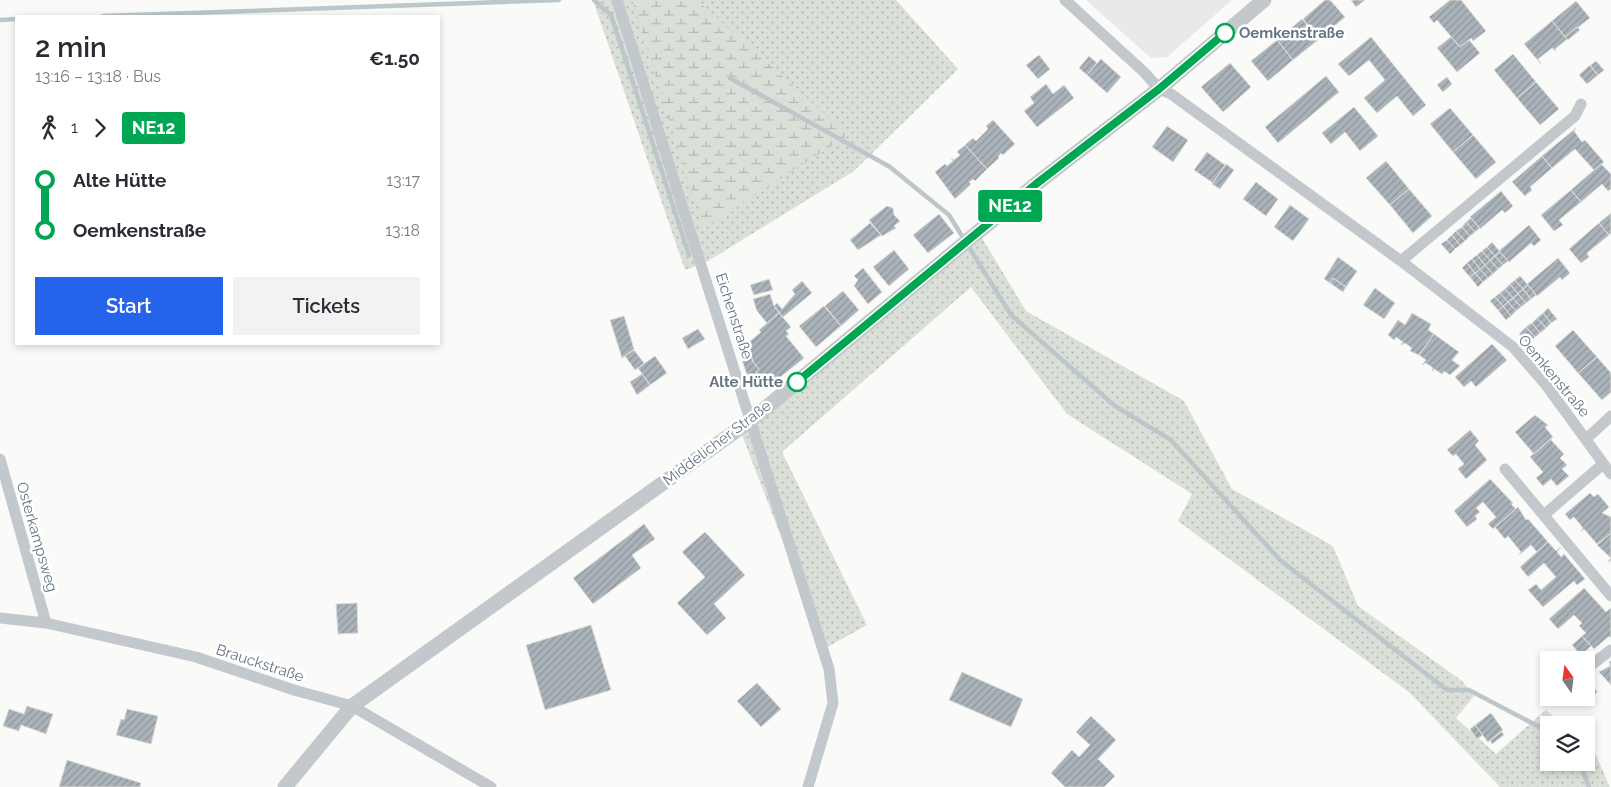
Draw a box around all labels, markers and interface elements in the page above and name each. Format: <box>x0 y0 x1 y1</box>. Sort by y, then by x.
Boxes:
marker: Oemkenstraße <box>1215 23 1235 43</box>
place label: Oemkenstraße <box>1239 24 1344 42</box>
text: 2 min <box>35 31 107 64</box>
text: €1.50 <box>369 47 420 69</box>
text: 13:16 – 13:18 · Bus <box>35 67 161 86</box>
icon: walk <box>35 114 63 142</box>
icon: forward <box>86 114 114 142</box>
text: NE12 <box>132 117 175 138</box>
text: 1 <box>71 118 78 137</box>
text: Alte Hütte <box>73 169 166 191</box>
text: 13:17 <box>386 171 420 190</box>
line badge: NE12 <box>975 190 1045 222</box>
text: NE12 <box>988 195 1032 216</box>
text: Oemkenstraße <box>73 219 206 241</box>
text: 13:18 <box>385 221 420 240</box>
street label: Eichenstraße <box>712 271 756 362</box>
button: Start <box>35 277 223 335</box>
button: Tickets <box>233 277 420 335</box>
street label: Oemkenstraße <box>1514 331 1594 421</box>
marker: Alte Hütte <box>787 372 807 392</box>
place label: Alte Hütte <box>709 373 783 391</box>
street label: Middelicher Straße <box>660 397 775 489</box>
street label: Osterkampsweg <box>13 480 61 594</box>
street label: Brauckstraße <box>214 640 306 686</box>
north arrow <box>1540 651 1595 706</box>
map controls <box>1540 651 1595 771</box>
button: layers <box>1540 716 1595 771</box>

